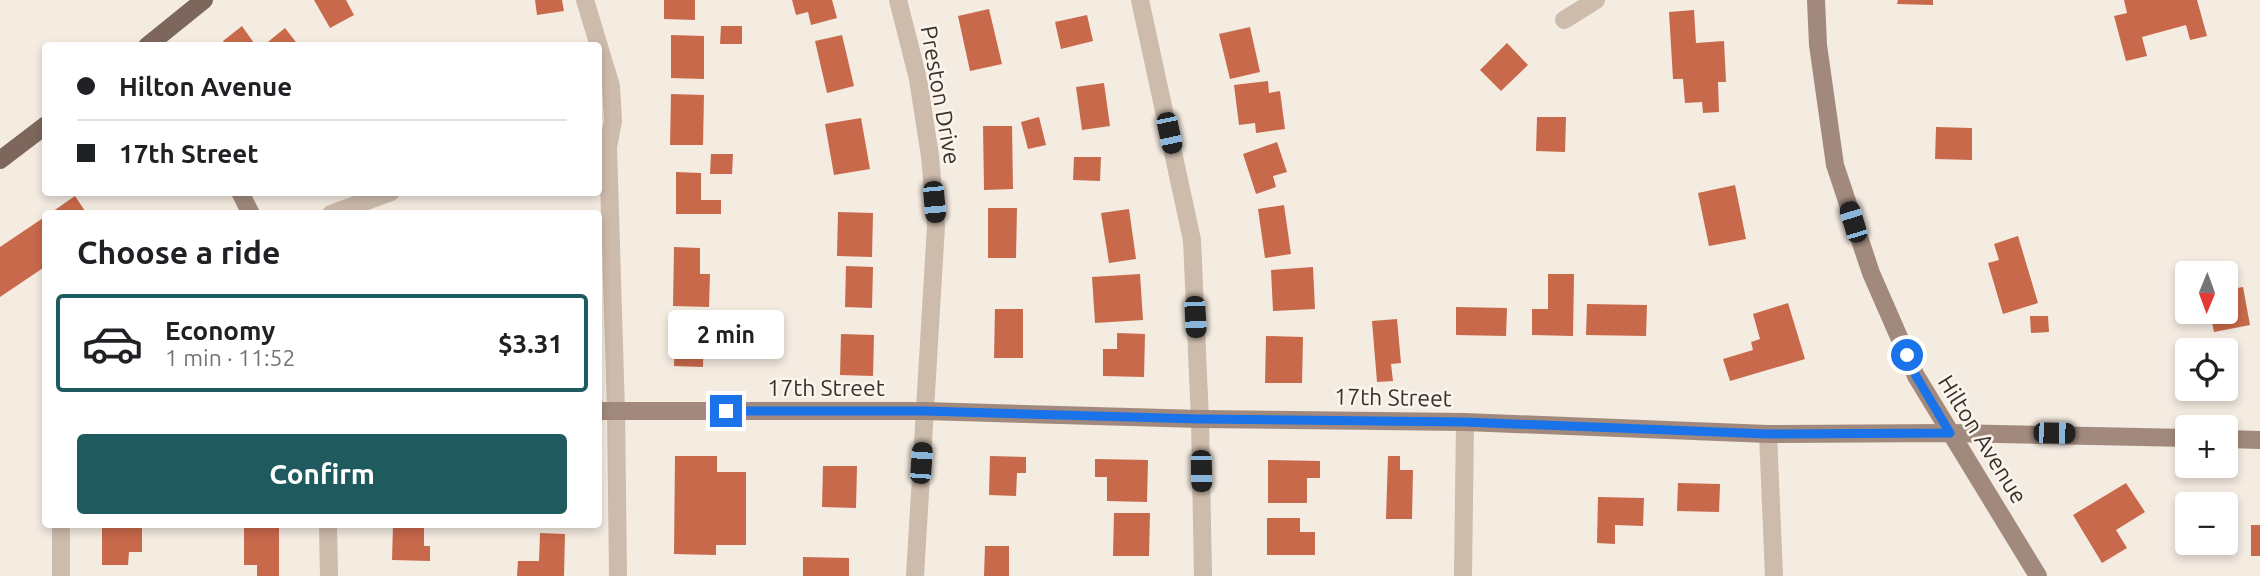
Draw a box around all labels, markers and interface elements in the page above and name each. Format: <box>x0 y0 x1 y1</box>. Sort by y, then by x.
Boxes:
street label: Preston Drive <box>917 24 965 166</box>
text: Hilton Avenue <box>119 72 292 101</box>
car <box>1155 110 1184 156</box>
text: 17th Street <box>119 139 259 168</box>
car <box>922 180 947 224</box>
car <box>1837 199 1870 245</box>
text: Choose a ride <box>77 234 280 270</box>
north arrow <box>2175 261 2238 324</box>
map controls <box>2175 261 2238 555</box>
car <box>1184 295 1207 339</box>
callout: 2 min <box>668 310 784 358</box>
icon: car <box>81 312 144 375</box>
text: Economy <box>165 316 275 345</box>
text: 2 min <box>697 322 755 347</box>
text: $3.31 <box>498 329 563 358</box>
button: locate <box>2175 338 2238 401</box>
route start <box>1891 339 1923 371</box>
text: 1 min · 11:52 <box>165 345 296 370</box>
street label: Hilton Avenue <box>1934 370 2032 508</box>
street label: 17th Street <box>767 375 885 400</box>
street label: 17th Street <box>1334 383 1452 411</box>
route end <box>710 395 742 427</box>
button: + <box>2175 415 2238 478</box>
car <box>2033 422 2076 444</box>
button: Confirm <box>77 434 567 514</box>
car <box>910 441 933 485</box>
car <box>1191 450 1212 492</box>
button: − <box>2175 492 2238 555</box>

